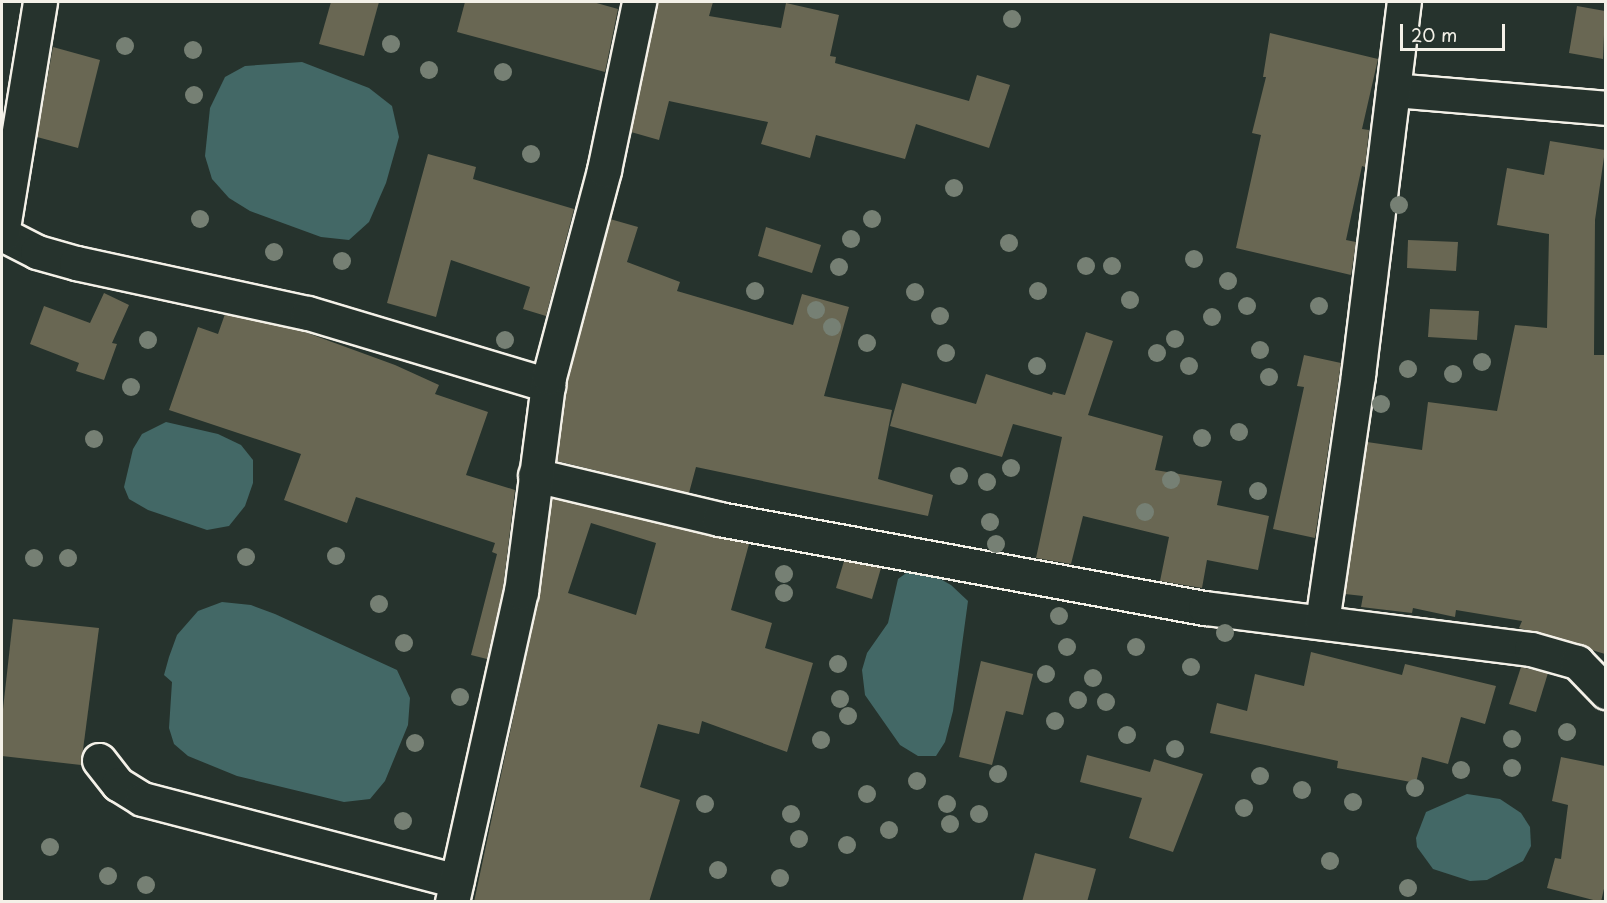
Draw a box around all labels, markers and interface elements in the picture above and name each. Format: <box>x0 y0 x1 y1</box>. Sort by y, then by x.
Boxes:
scale bar <box>1403 12 1508 50</box>
text: 20 m <box>1411 21 1457 48</box>

